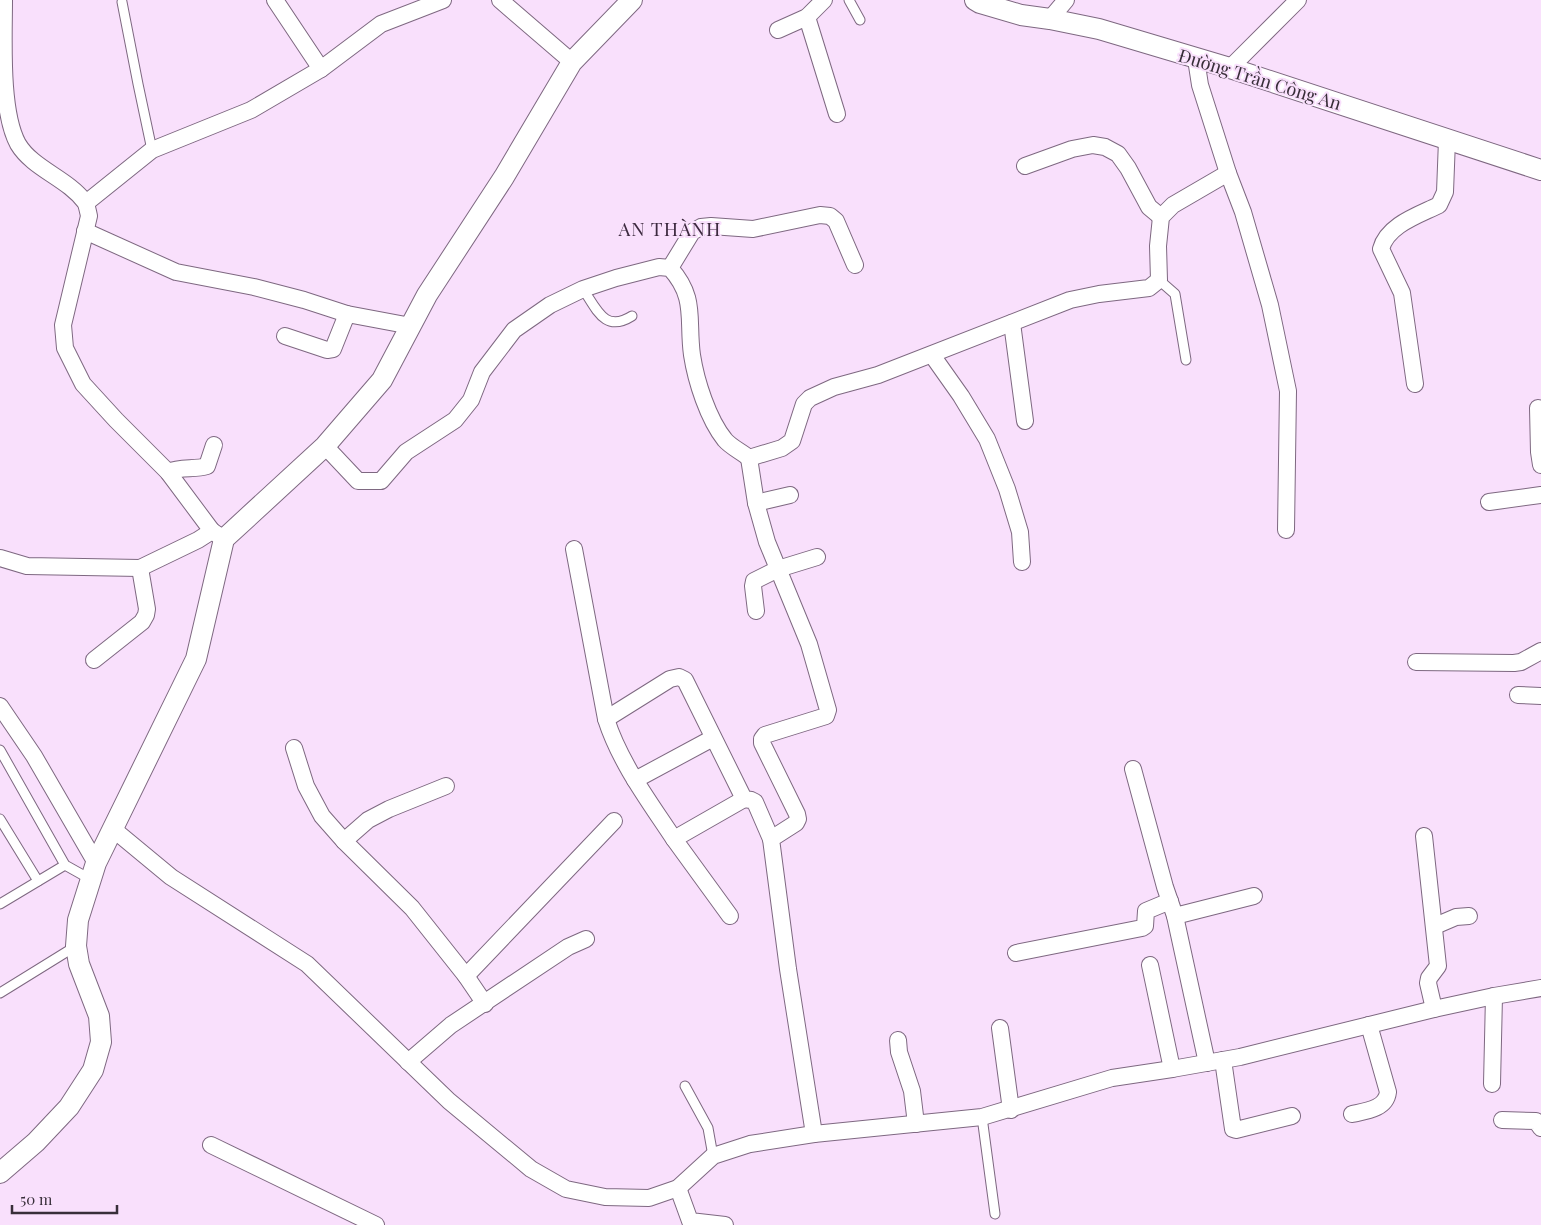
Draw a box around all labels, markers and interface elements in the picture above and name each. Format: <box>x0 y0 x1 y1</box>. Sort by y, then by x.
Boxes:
street label: Đường Trần Công An <box>1176 41 1345 115</box>
district label: AN THÀNH <box>618 215 721 241</box>
scale bar <box>12 1182 118 1214</box>
text: 50 m <box>20 1189 53 1209</box>

